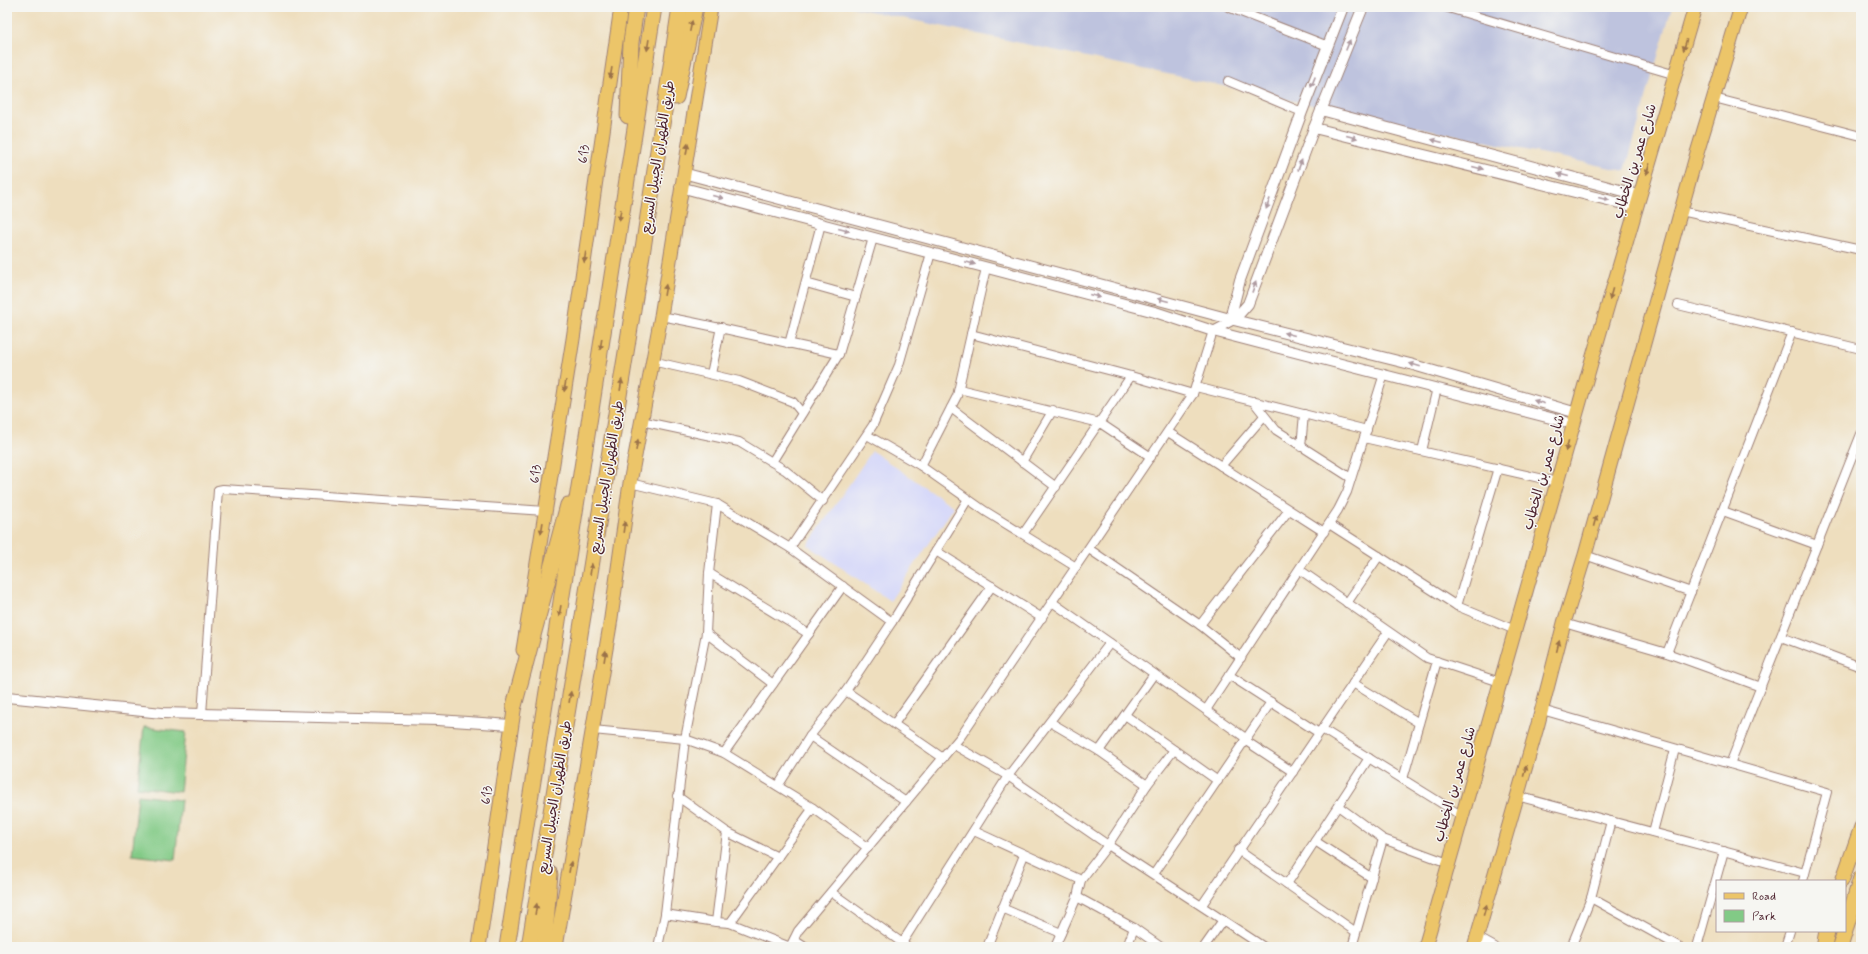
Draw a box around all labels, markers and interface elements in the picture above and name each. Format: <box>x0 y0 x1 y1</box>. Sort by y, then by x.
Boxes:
one-way arrow <box>688 20 694 33</box>
one-way arrow <box>1345 38 1351 50</box>
one-way arrow <box>645 39 651 52</box>
one-way arrow <box>1682 39 1688 51</box>
one-way arrow <box>608 67 614 79</box>
one-way arrow <box>1310 77 1316 88</box>
street label: طريق الظهران الجبيل السريع <box>637 79 680 235</box>
street label: شارع عمر بن الخطاب <box>1609 102 1661 221</box>
one-way arrow <box>1345 135 1358 141</box>
one-way arrow <box>1431 138 1443 144</box>
one-way arrow <box>684 142 690 155</box>
street label: 613 <box>574 143 594 165</box>
one-way arrow <box>1297 159 1303 171</box>
one-way arrow <box>1645 164 1651 176</box>
one-way arrow <box>1472 166 1484 172</box>
one-way arrow <box>1556 171 1569 177</box>
one-way arrow <box>712 194 724 200</box>
one-way arrow <box>1598 196 1610 202</box>
one-way arrow <box>1265 199 1271 211</box>
one-way arrow <box>617 209 623 221</box>
one-way arrow <box>838 228 850 234</box>
one-way arrow <box>582 251 588 263</box>
one-way arrow <box>964 260 976 266</box>
one-way arrow <box>1252 281 1258 293</box>
one-way arrow <box>662 283 668 296</box>
one-way arrow <box>1608 288 1614 300</box>
one-way arrow <box>1089 294 1101 300</box>
one-way arrow <box>1157 297 1169 303</box>
one-way arrow <box>1282 330 1295 336</box>
one-way arrow <box>598 338 604 350</box>
one-way arrow <box>1408 362 1420 368</box>
one-way arrow <box>618 379 624 391</box>
one-way arrow <box>562 380 568 392</box>
street label: طريق الظهران الجبيل السريع <box>586 399 629 555</box>
one-way arrow <box>1533 399 1545 405</box>
street label: شارع عمر بن الخطاب <box>1519 412 1569 532</box>
one-way arrow <box>634 439 640 451</box>
one-way arrow <box>1564 440 1570 452</box>
street label: 613 <box>526 463 546 485</box>
one-way arrow <box>1592 515 1598 527</box>
one-way arrow <box>621 521 627 534</box>
one-way arrow <box>539 522 545 534</box>
one-way arrow <box>588 563 594 575</box>
one-way arrow <box>557 605 563 617</box>
one-way arrow <box>1556 639 1562 652</box>
one-way arrow <box>602 650 608 662</box>
one-way arrow <box>567 691 573 703</box>
street label: طريق الظهران الجبيل السريع <box>534 719 577 875</box>
street label: شارع عمر بن الخطاب <box>1430 724 1480 844</box>
one-way arrow <box>1522 765 1528 777</box>
street label: 613 <box>477 784 497 806</box>
one-way arrow <box>567 861 573 873</box>
legend <box>1716 880 1846 932</box>
text: Road <box>1752 889 1776 905</box>
one-way arrow <box>533 902 539 915</box>
one-way arrow <box>1482 903 1488 915</box>
text: Park <box>1752 909 1776 925</box>

